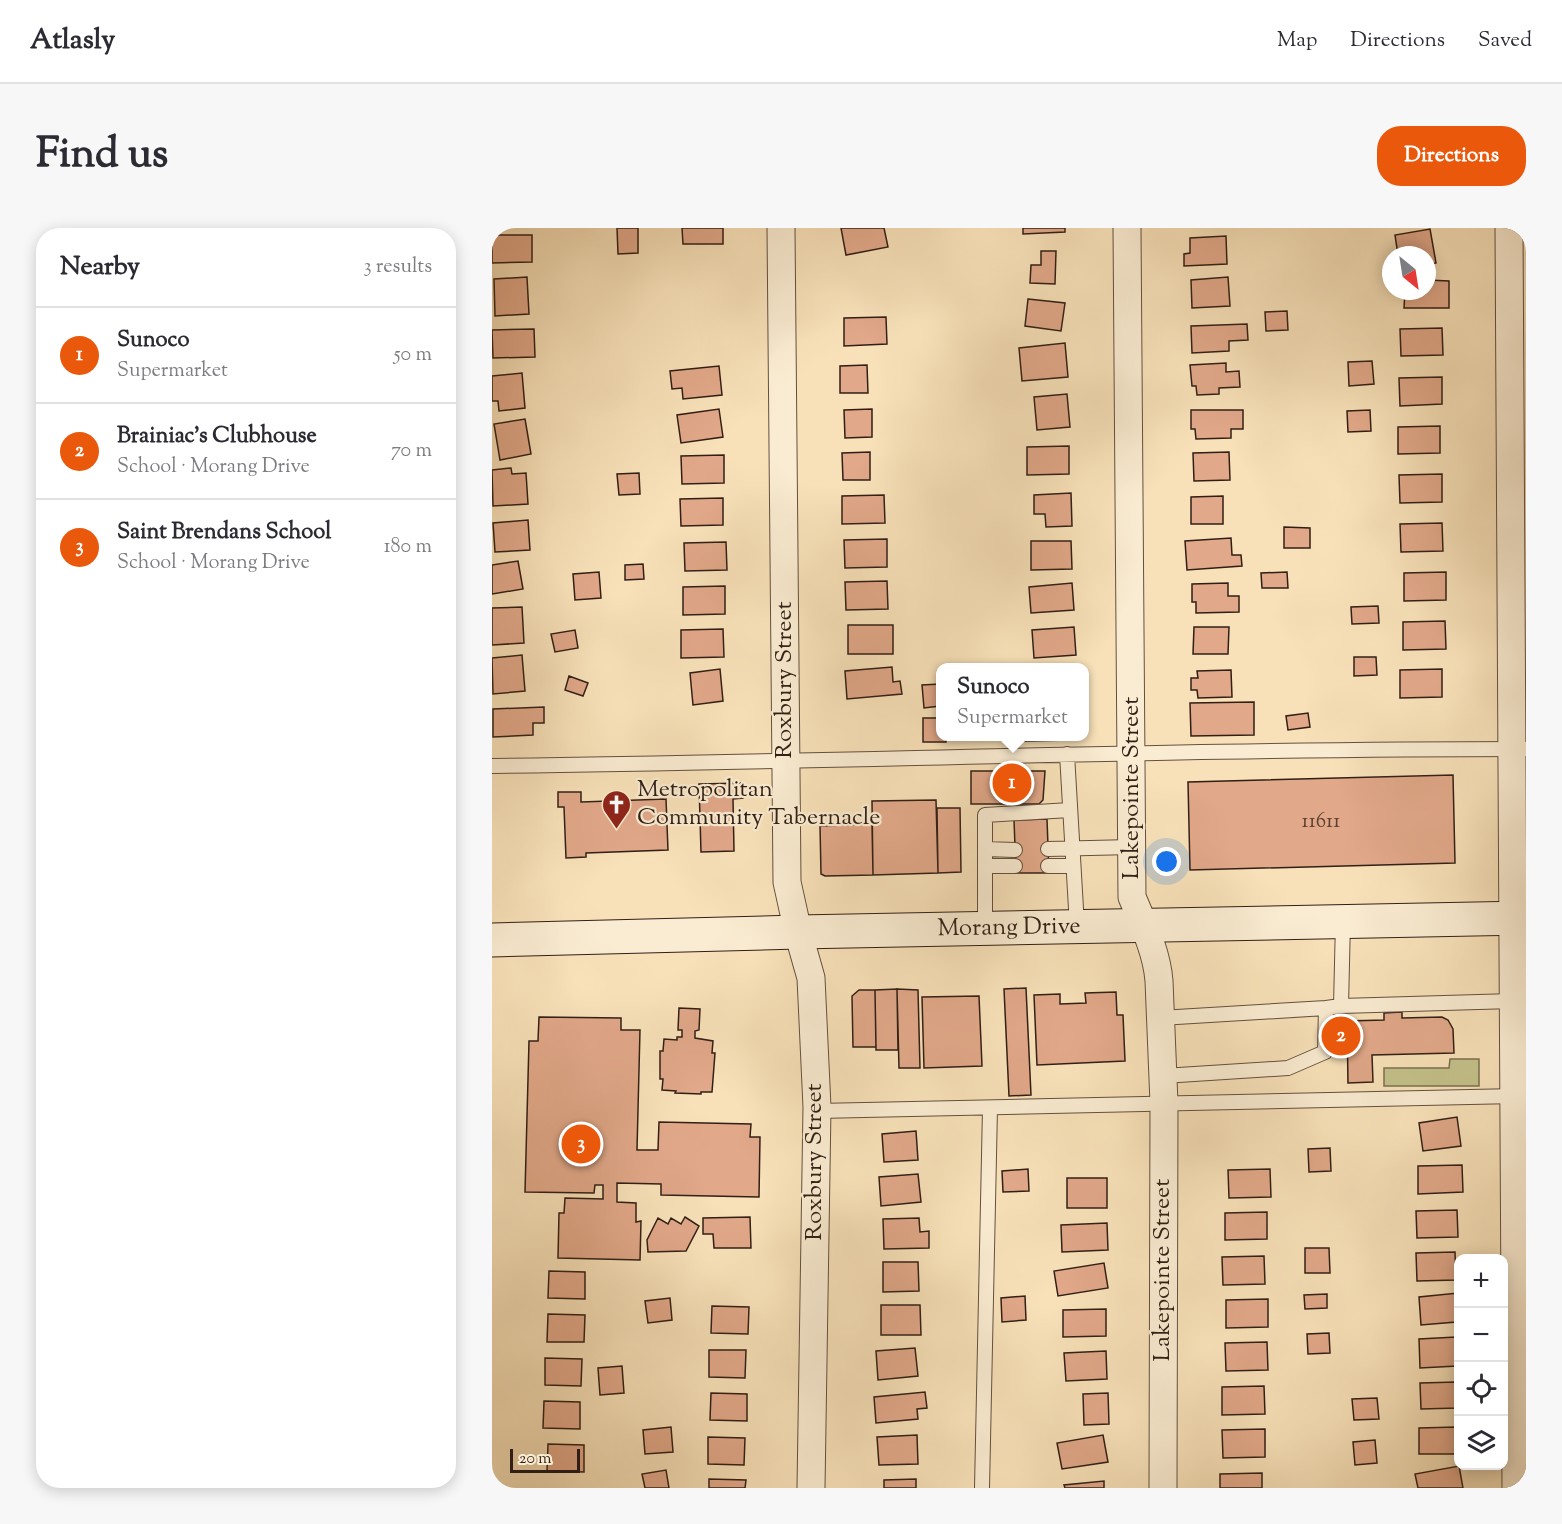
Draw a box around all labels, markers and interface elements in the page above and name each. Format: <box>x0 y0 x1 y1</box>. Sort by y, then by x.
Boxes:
text: Atlasly <box>30 21 115 61</box>
text: Map <box>1277 26 1317 56</box>
text: Directions <box>1350 26 1445 56</box>
text: Saved <box>1478 26 1532 56</box>
text: Find us <box>36 126 168 186</box>
button: Directions <box>1377 126 1526 186</box>
north arrow <box>1382 246 1436 300</box>
text: Nearby <box>60 249 140 286</box>
text: 3 results <box>363 253 432 282</box>
text: Sunoco <box>117 325 190 357</box>
text: 1 <box>76 341 83 370</box>
text: 50 m <box>394 341 432 370</box>
text: Supermarket <box>117 357 228 386</box>
text: Brainiac's Clubhouse <box>117 421 317 453</box>
text: 2 <box>75 437 84 466</box>
text: 70 m <box>391 437 432 466</box>
text: School · Morang Drive <box>117 453 310 482</box>
text: Saint Brendans School <box>117 517 331 549</box>
text: 3 <box>75 533 84 562</box>
text: 180 m <box>384 533 432 562</box>
text: School · Morang Drive <box>117 549 310 578</box>
street label: Roxbury Street <box>768 601 802 759</box>
popup <box>936 663 1089 741</box>
text: Sunoco <box>957 672 1030 704</box>
street label: Lakepointe Street <box>1115 697 1149 879</box>
text: Supermarket <box>957 704 1068 733</box>
pin: 1 <box>992 760 1032 806</box>
place label: Metropolitan Community Tabernacle <box>637 773 880 835</box>
church icon: Metropolitan Community Tabernacle <box>600 788 632 830</box>
house number: 11611 <box>1302 807 1340 837</box>
your location <box>1152 847 1181 876</box>
street label: Morang Drive <box>937 910 1081 946</box>
pin: 2 <box>1322 1014 1360 1058</box>
street label: Roxbury Street <box>798 1083 832 1241</box>
pin: 3 <box>562 1122 601 1166</box>
street label: Lakepointe Street <box>1146 1179 1180 1361</box>
map controls <box>1454 1254 1508 1470</box>
button: + <box>1454 1254 1508 1308</box>
button: − <box>1454 1308 1508 1362</box>
button: locate <box>1454 1362 1508 1416</box>
button: layers <box>1454 1416 1508 1470</box>
scale bar <box>510 1446 580 1474</box>
text: 20 m <box>519 1448 552 1471</box>

